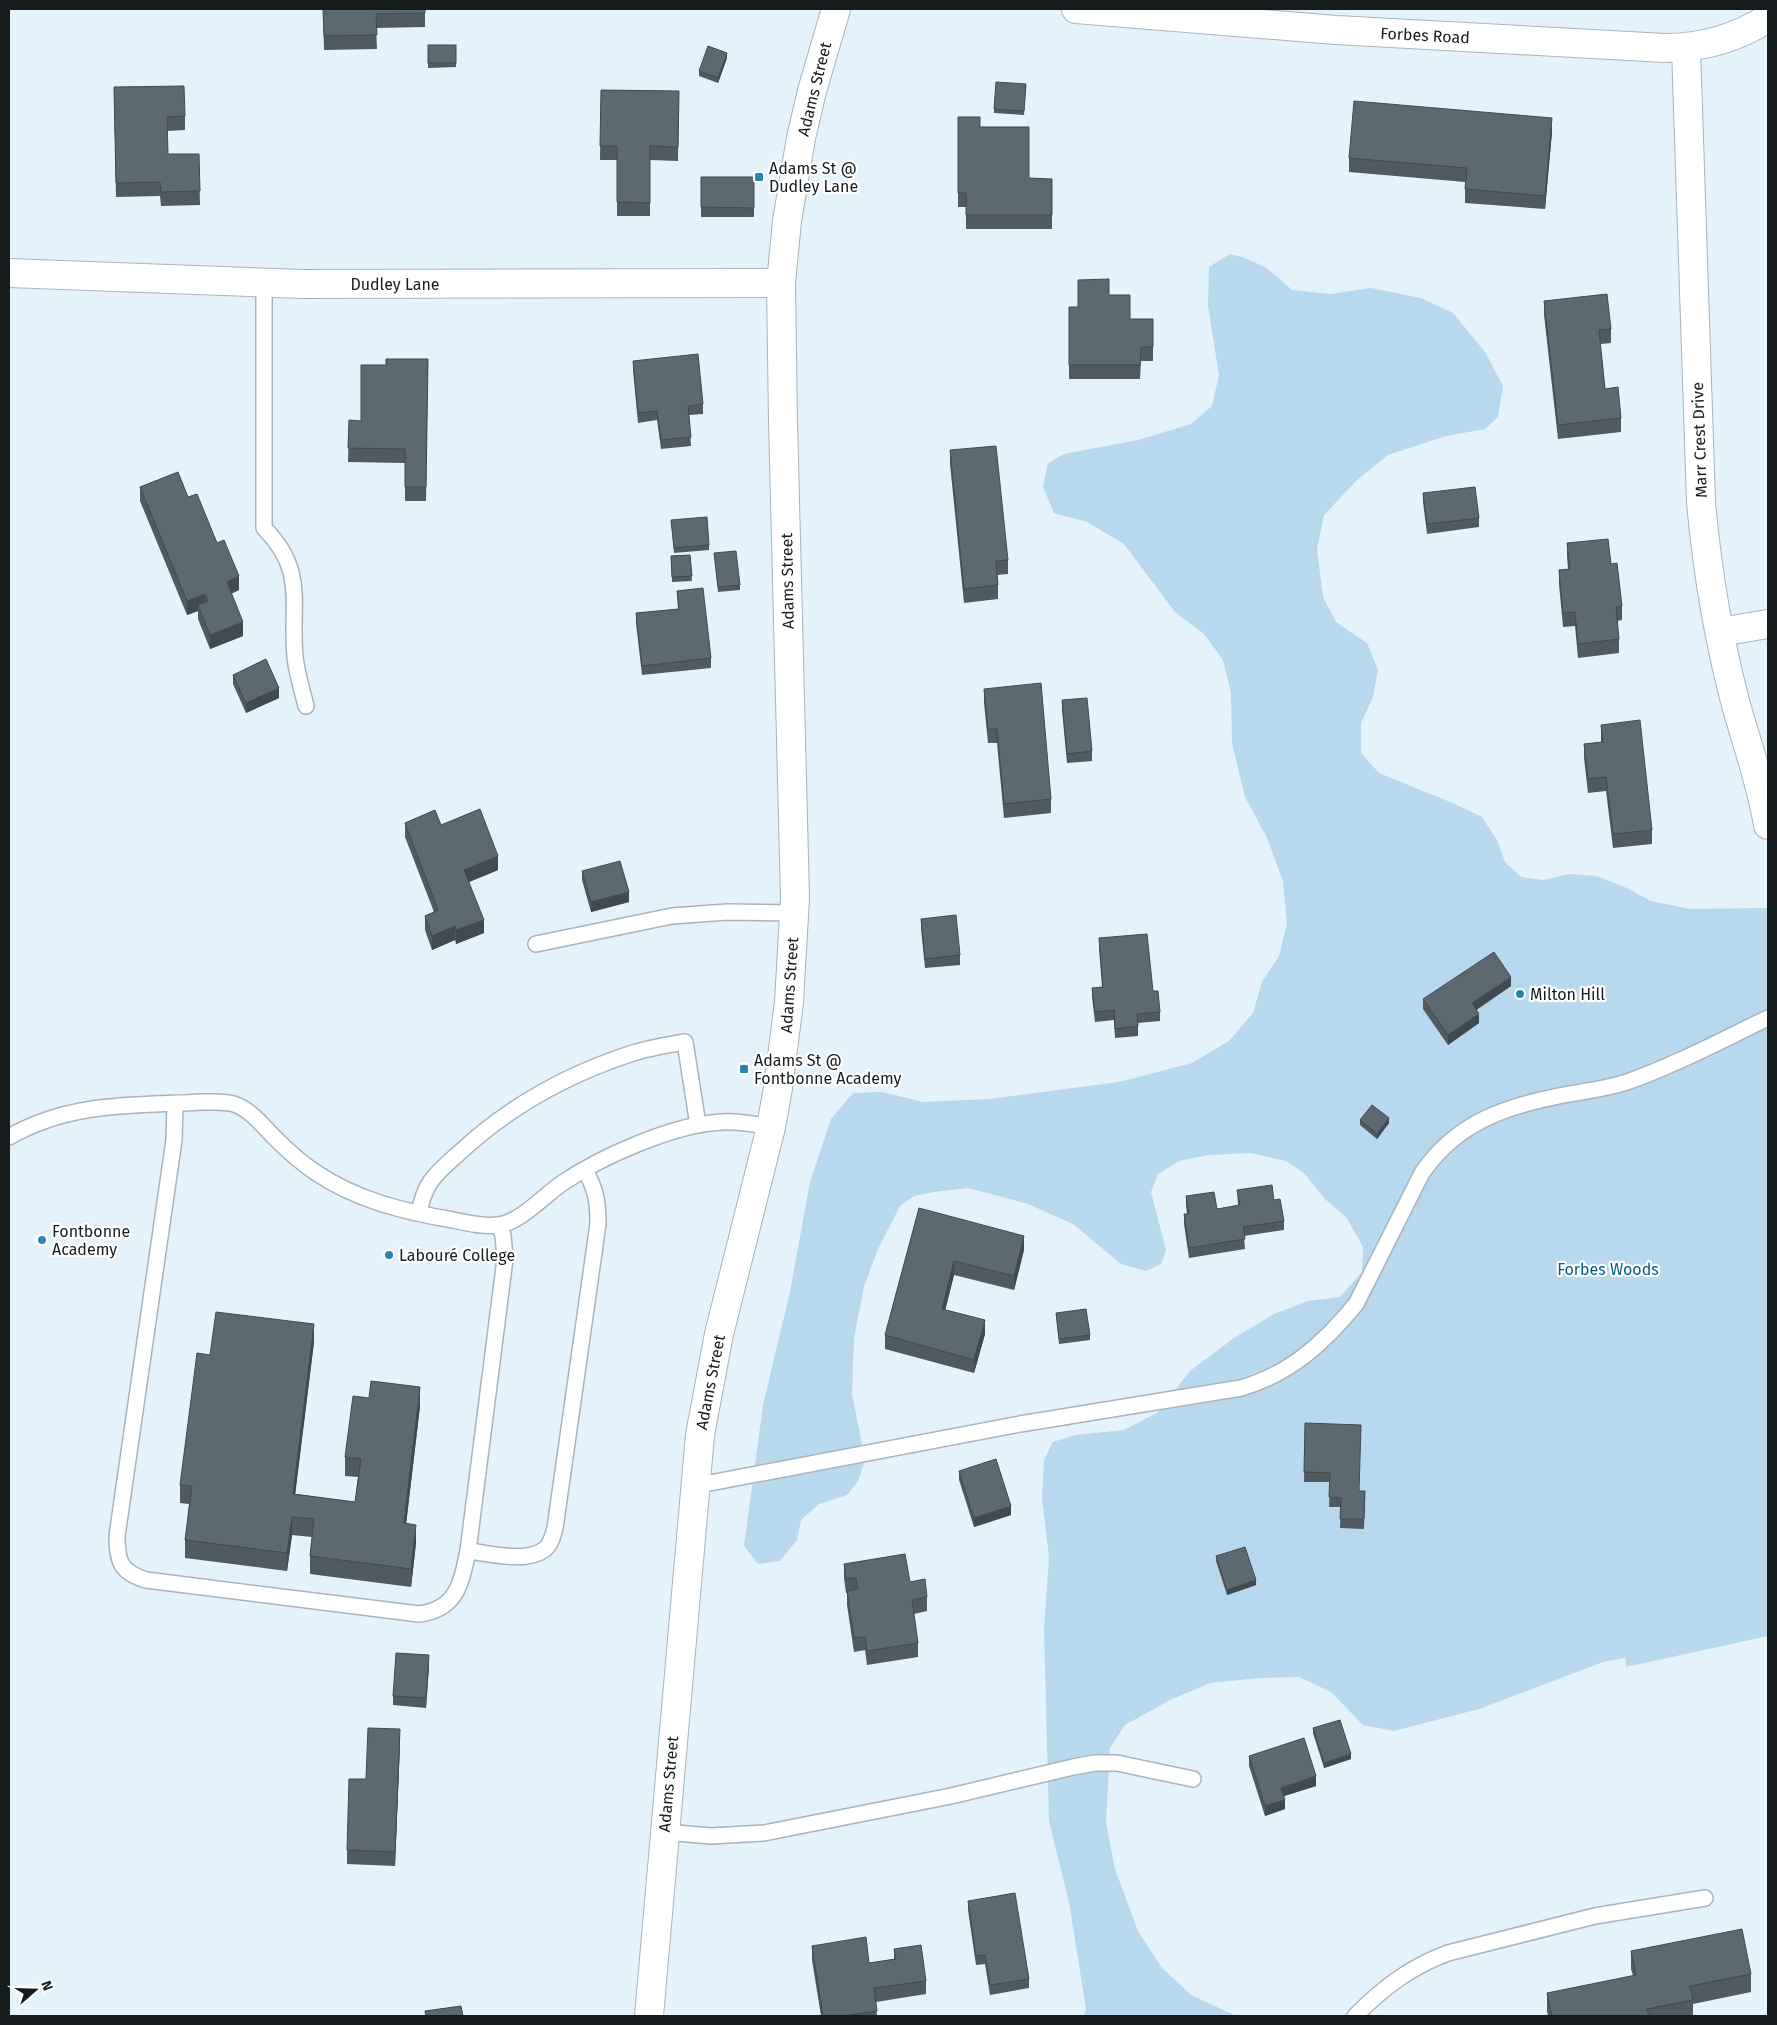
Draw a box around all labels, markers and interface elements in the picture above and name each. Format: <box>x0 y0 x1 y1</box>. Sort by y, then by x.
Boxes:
street label: Forbes Road <box>1380 24 1470 47</box>
street label: Adams Street <box>794 40 835 138</box>
place label: Adams St @ Dudley Lane <box>769 159 858 196</box>
marker: Adams St @ Dudley Lane <box>753 171 765 183</box>
street label: Dudley Lane <box>350 275 440 294</box>
street label: Marr Crest Drive <box>1688 382 1711 498</box>
street label: Adams Street <box>777 532 798 629</box>
street label: Adams Street <box>777 936 802 1034</box>
place label: Milton Hill <box>1530 985 1605 1004</box>
marker: Milton Hill <box>1514 988 1526 1000</box>
place label: Adams St @ Fontbonne Academy <box>754 1051 902 1088</box>
marker: Adams St @ Fontbonne Academy <box>738 1063 750 1075</box>
place label: Fontbonne Academy <box>52 1222 130 1259</box>
marker: Fontbonne Academy <box>36 1234 48 1246</box>
place label: Labouré College <box>399 1246 515 1265</box>
marker: Labouré College <box>383 1249 395 1261</box>
park label: Forbes Woods <box>1557 1260 1659 1279</box>
street label: Adams Street <box>692 1333 729 1431</box>
street label: Adams Street <box>655 1735 682 1833</box>
north arrow <box>10 1965 60 2015</box>
text: N <box>37 1978 56 1993</box>

